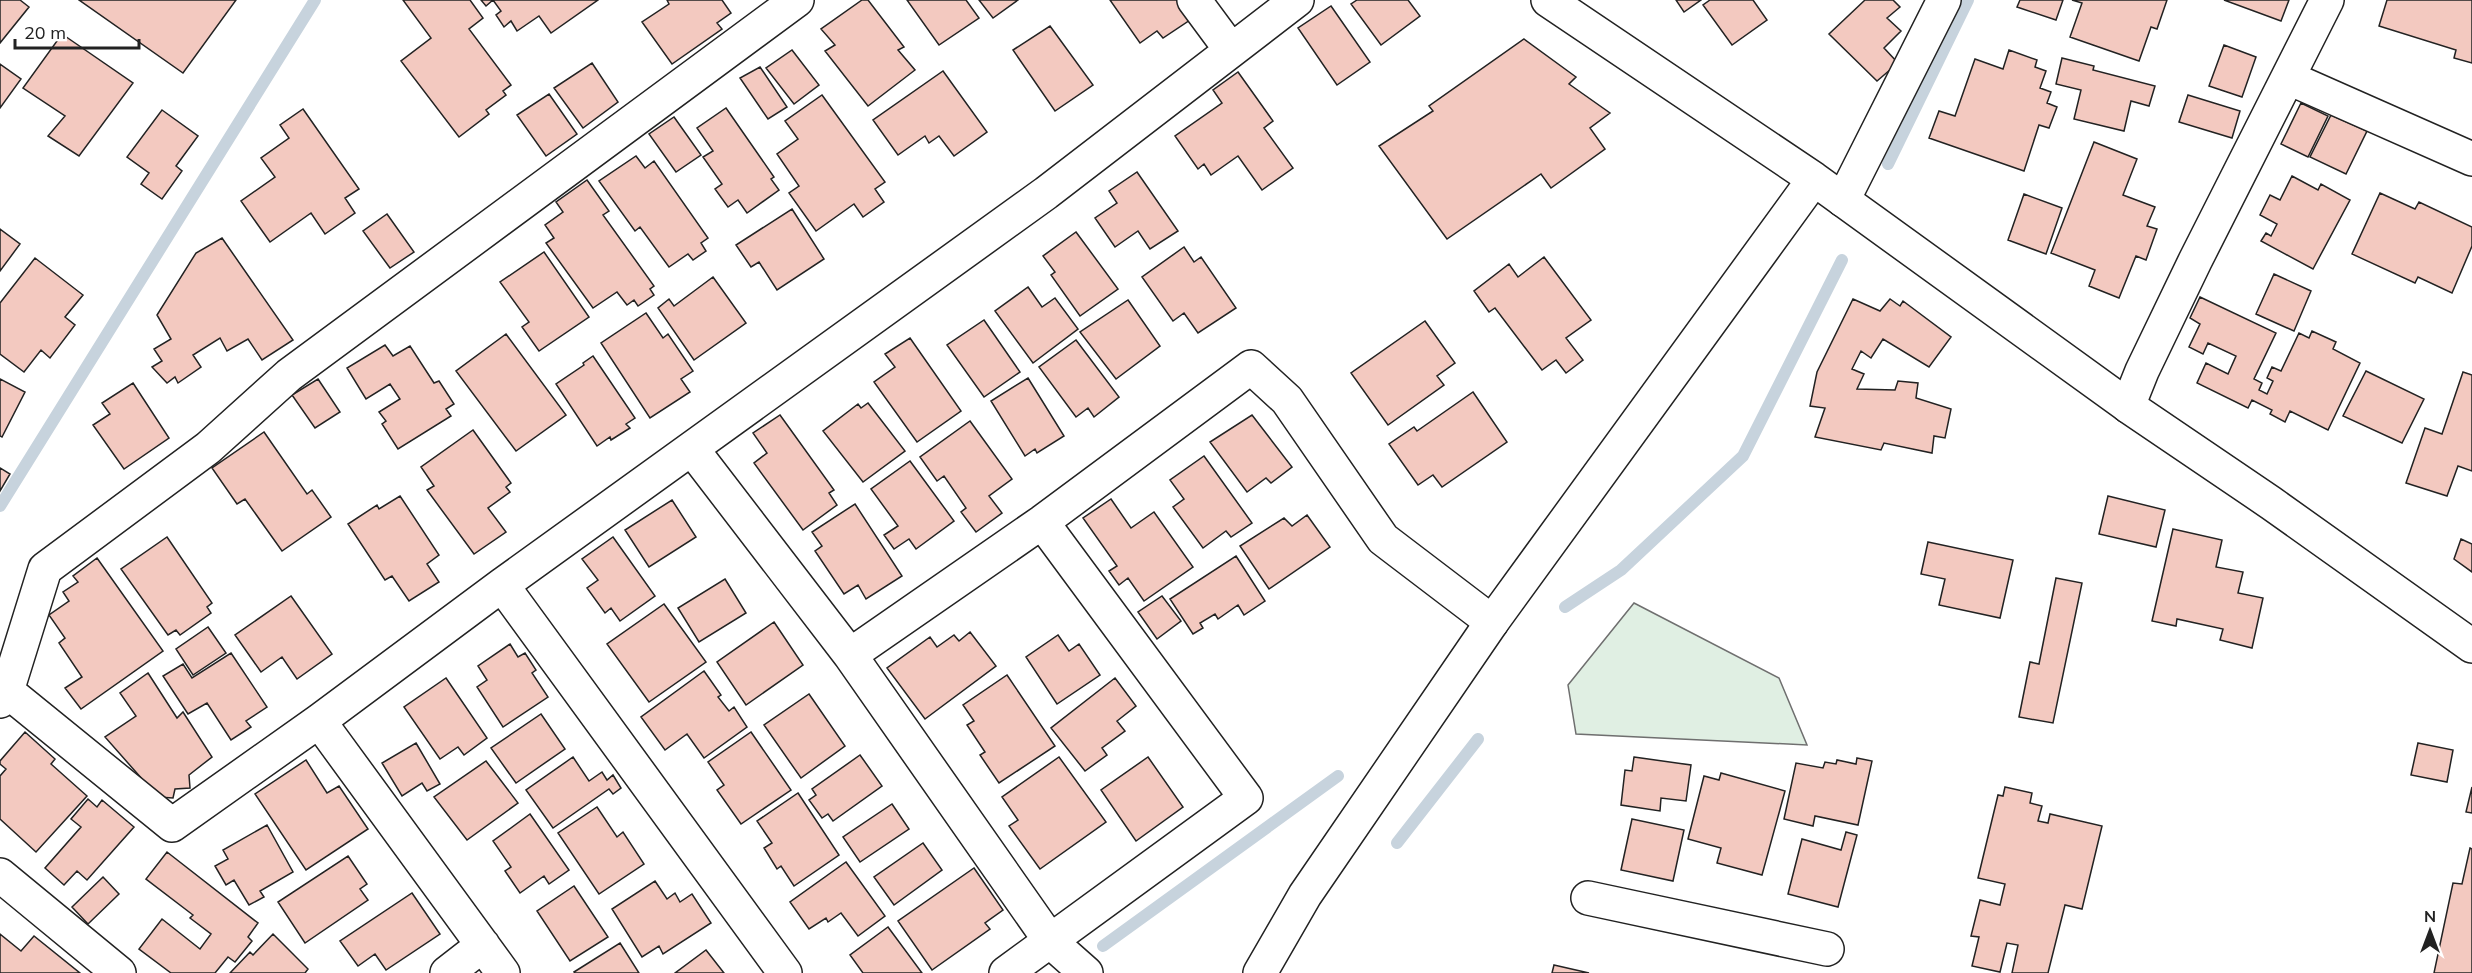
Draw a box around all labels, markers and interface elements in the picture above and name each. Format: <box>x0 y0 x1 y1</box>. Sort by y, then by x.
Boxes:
scale bar <box>15 12 140 50</box>
text: 20 m <box>24 21 66 44</box>
north arrow <box>2400 901 2460 961</box>
text: N <box>2424 906 2436 926</box>

